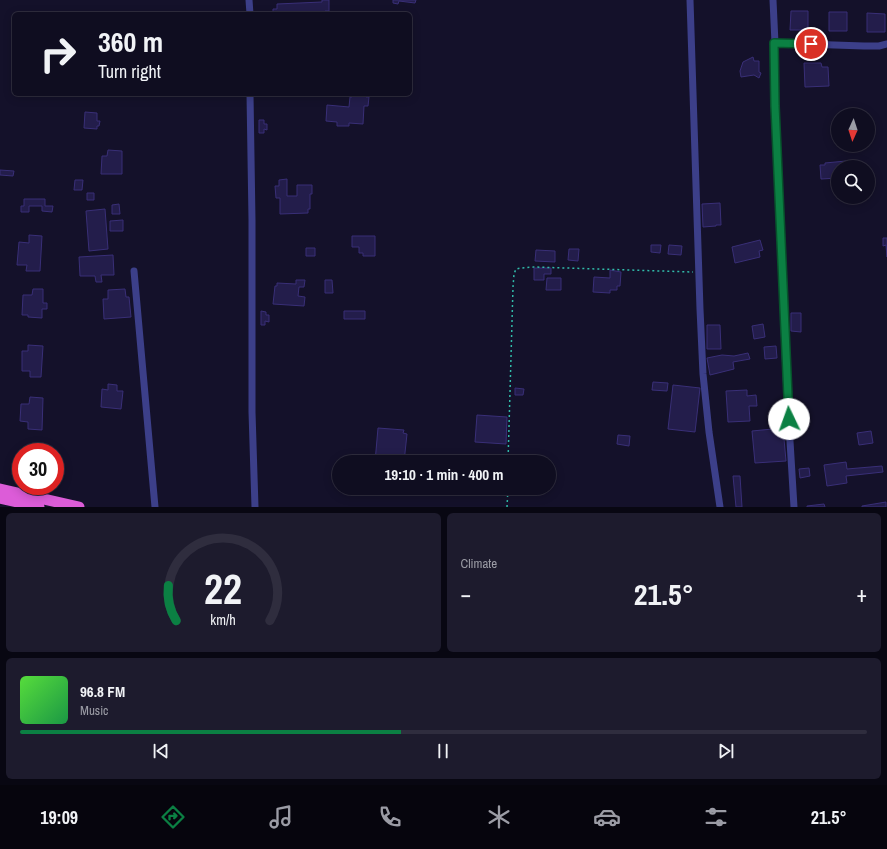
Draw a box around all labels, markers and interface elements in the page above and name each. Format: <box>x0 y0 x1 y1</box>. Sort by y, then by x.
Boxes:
text: 360 m <box>98 23 163 61</box>
pin <box>794 27 828 61</box>
icon: right <box>32 28 84 80</box>
icon: arrive <box>800 33 822 55</box>
text: Turn right <box>98 59 161 84</box>
north arrow <box>831 108 875 152</box>
map controls <box>831 108 875 204</box>
button: search <box>831 160 875 204</box>
position arrow <box>768 398 810 440</box>
speed limit sign: 30 <box>12 443 64 495</box>
text: 19:10 · 1 min · 400 m <box>385 464 503 485</box>
text: Climate <box>461 555 497 572</box>
text: 22 <box>204 560 242 616</box>
text: 21.5° <box>634 574 694 614</box>
text: − <box>461 579 471 609</box>
text: + <box>856 579 867 609</box>
text: km/h <box>211 609 236 628</box>
text: 96.8 FM <box>80 681 125 702</box>
text: Music <box>80 702 108 719</box>
icon: previous <box>150 740 172 762</box>
icon: pause <box>432 740 454 762</box>
icon: next <box>715 740 737 762</box>
icon: directions <box>159 803 187 831</box>
icon: music <box>267 803 295 831</box>
icon: phone <box>376 803 404 831</box>
icon: climate <box>485 803 513 831</box>
icon: car <box>593 803 621 831</box>
icon: filters <box>702 803 730 831</box>
text: 19:09 <box>40 805 78 830</box>
text: 21.5° <box>811 805 847 830</box>

